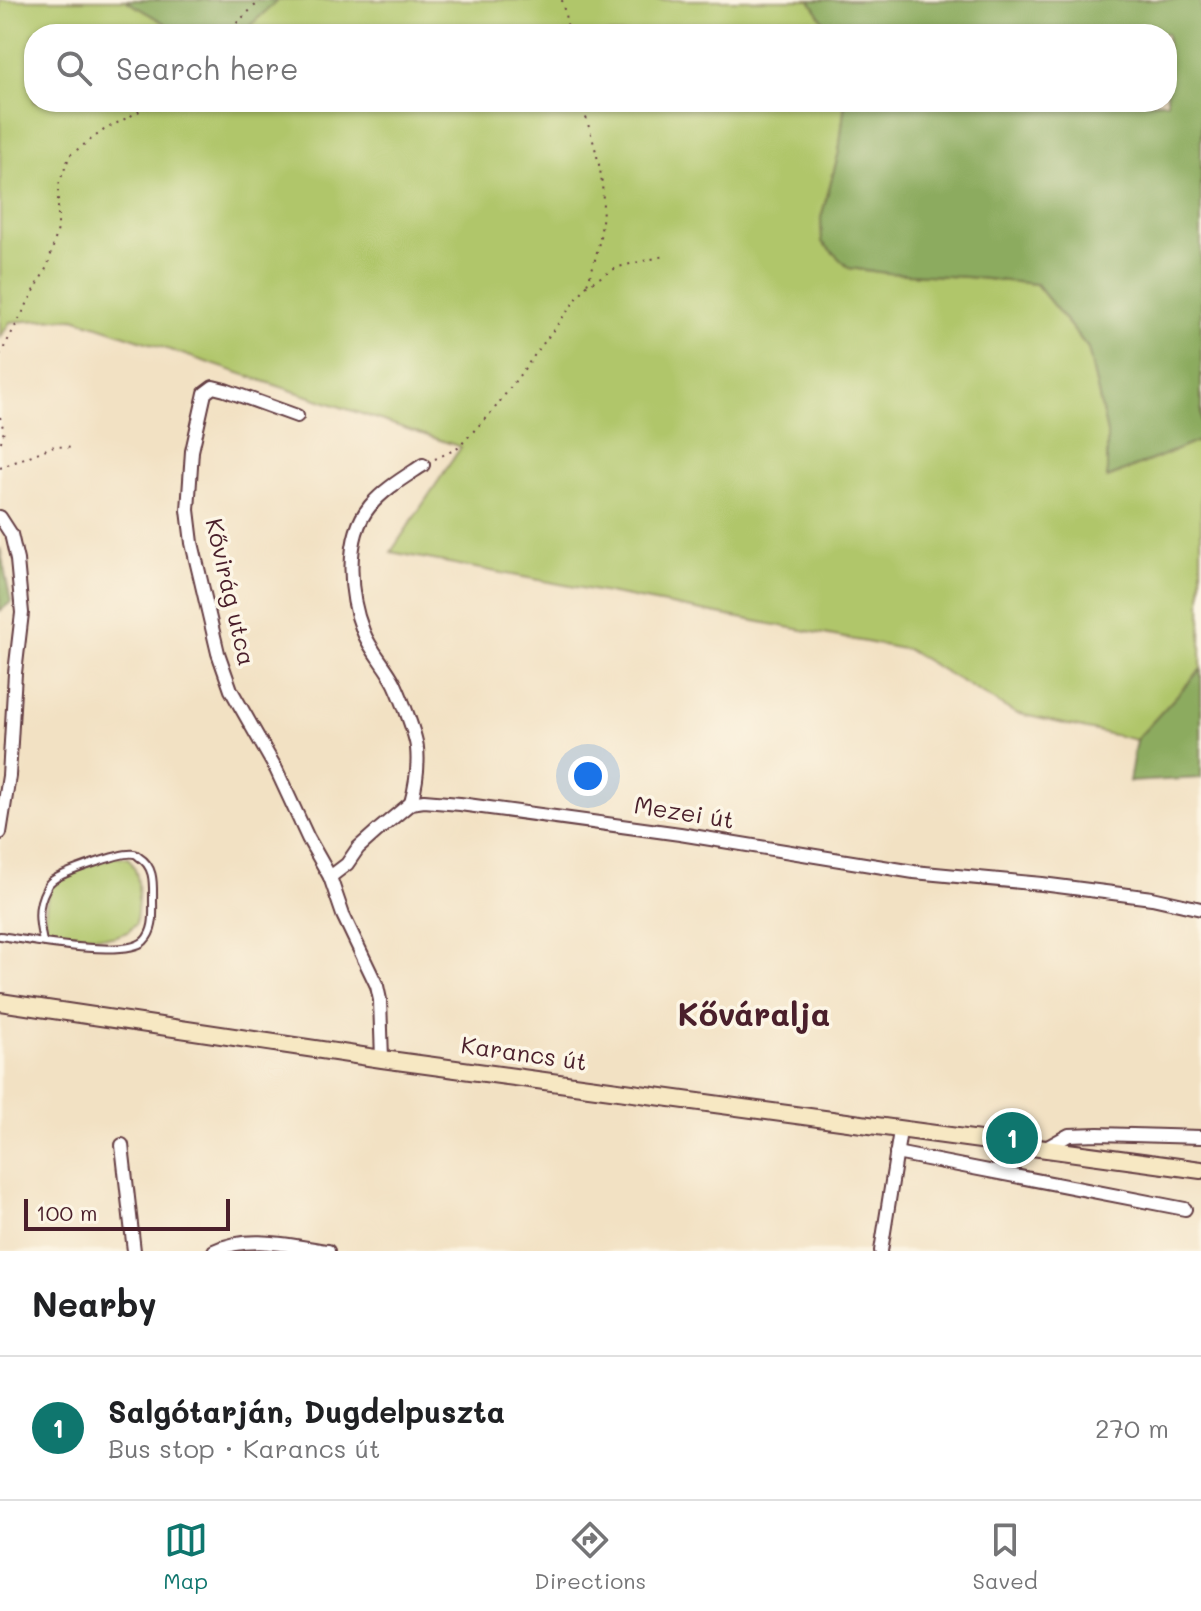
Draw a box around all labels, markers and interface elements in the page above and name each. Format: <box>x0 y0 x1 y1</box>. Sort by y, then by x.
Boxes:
search box <box>24 24 1177 112</box>
icon: search <box>52 46 96 90</box>
text: Search here <box>116 48 299 88</box>
street label: Kővirág utca <box>199 515 263 668</box>
your location <box>568 756 608 796</box>
street label: Mezei út <box>632 788 736 835</box>
district label: Kőváralja <box>678 992 830 1034</box>
street label: Karancs út <box>459 1028 589 1077</box>
pin: 1 <box>986 1108 1038 1168</box>
scale bar <box>24 1195 230 1231</box>
text: 100 m <box>36 1198 98 1227</box>
text: Nearby <box>32 1281 157 1326</box>
text: Salgótarján, Dugdelpuszta <box>108 1391 505 1431</box>
text: 1 <box>52 1411 64 1445</box>
text: 270 m <box>1095 1411 1169 1445</box>
text: Bus stop · Karancs út <box>108 1431 380 1465</box>
tab: Map <box>163 1518 208 1595</box>
tab: Directions <box>534 1518 646 1595</box>
tab: Saved <box>973 1518 1038 1595</box>

